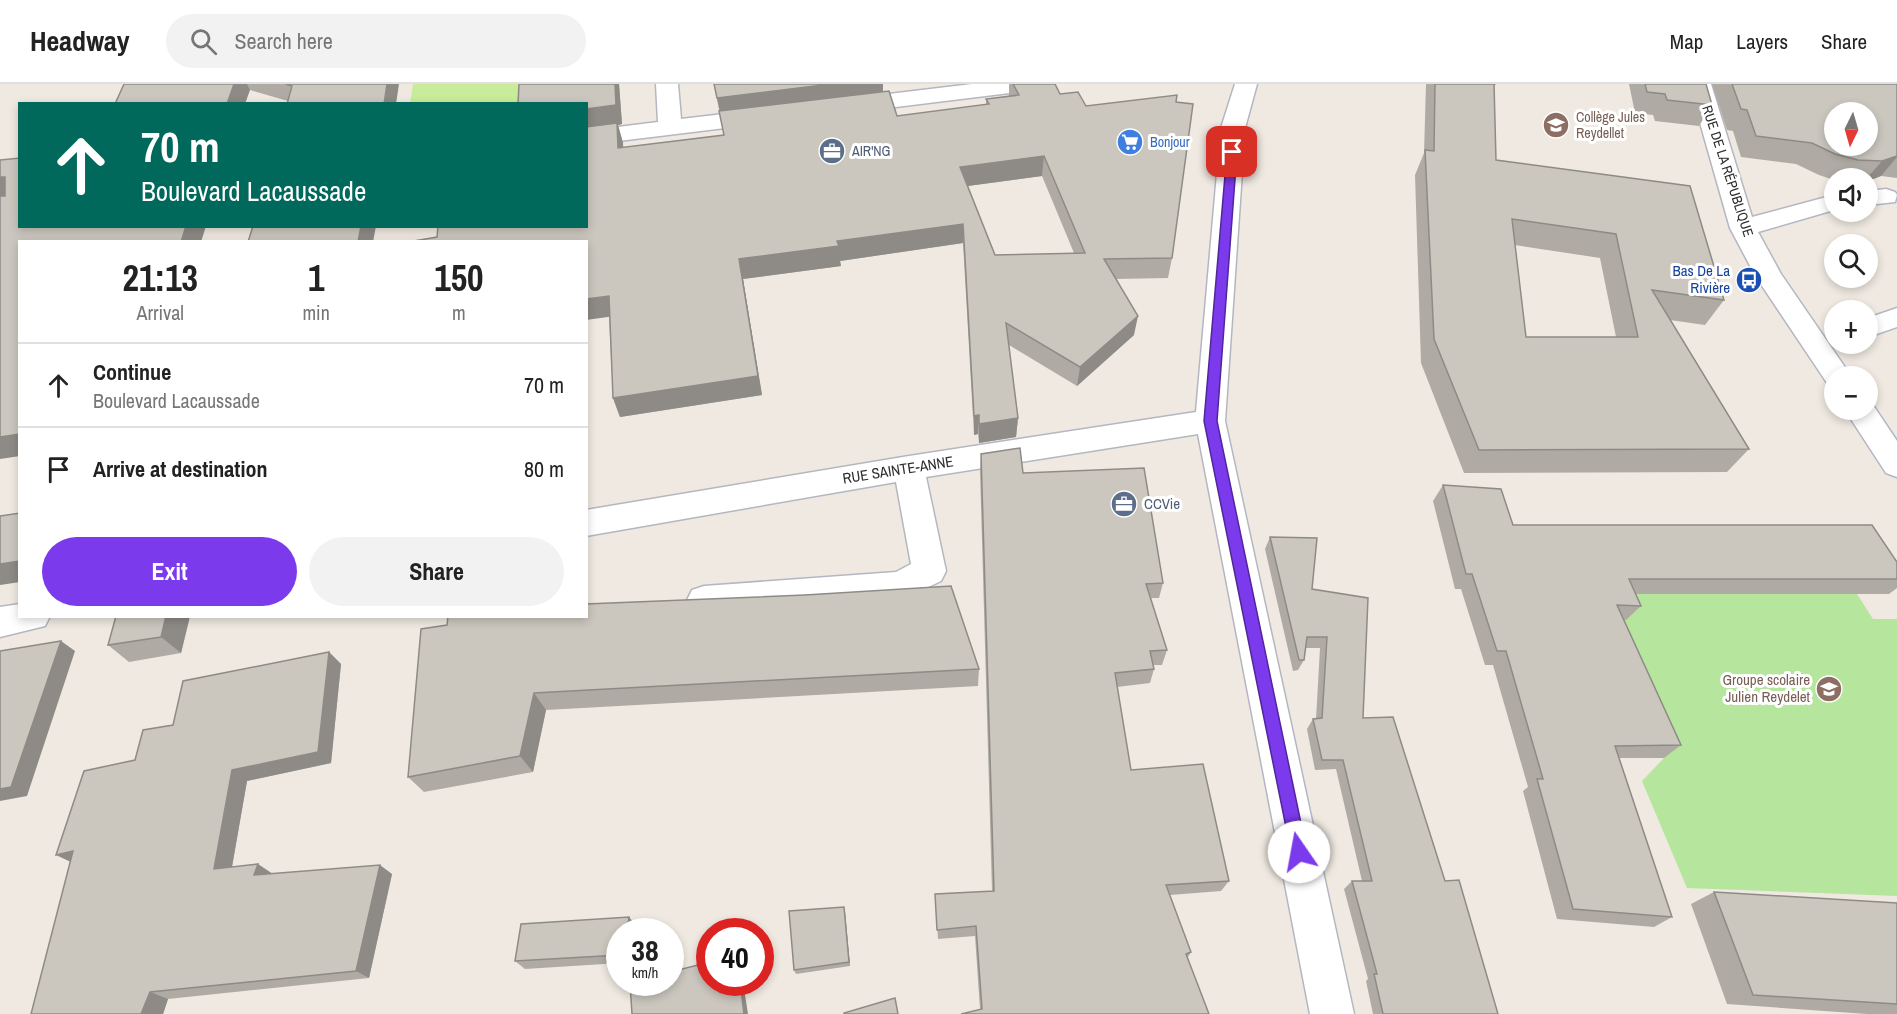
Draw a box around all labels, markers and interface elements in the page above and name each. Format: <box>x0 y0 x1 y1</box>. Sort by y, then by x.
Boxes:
search box <box>166 14 586 68</box>
text: Headway <box>30 22 130 60</box>
icon: search <box>187 25 220 58</box>
text: Search here <box>235 26 333 56</box>
text: Map <box>1670 27 1703 56</box>
text: Layers <box>1736 27 1788 56</box>
text: Share <box>1821 27 1867 56</box>
north arrow <box>1824 102 1878 156</box>
map controls <box>1824 102 1878 420</box>
street label: RUE DE LA RÉPUBLIQUE <box>1698 103 1758 239</box>
place label: Collège Jules Reydellet <box>1576 108 1645 142</box>
school or university icon: Collège Jules Reydellet <box>1541 110 1571 140</box>
text: 70 m <box>141 119 220 175</box>
icon: ahead <box>42 126 120 204</box>
pin <box>1206 126 1257 177</box>
supermarket icon: Bonjour <box>1115 127 1145 157</box>
place label: Bonjour <box>1150 133 1190 151</box>
icon: arrive <box>1215 135 1248 168</box>
office icon: AIR'NG <box>817 136 847 166</box>
place label: AIR'NG <box>851 142 891 160</box>
button: sound <box>1824 168 1878 222</box>
text: Boulevard Lacaussade <box>141 173 366 209</box>
button: search <box>1824 234 1878 288</box>
text: 21:13 <box>122 254 198 302</box>
text: 1 <box>308 254 324 302</box>
text: 150 <box>434 254 484 302</box>
place label: Bas De La Rivière <box>1673 260 1730 298</box>
bus stop icon: Bas De La Rivière <box>1734 265 1764 295</box>
text: Arrival <box>137 299 184 326</box>
text: min <box>302 299 330 326</box>
text: m <box>452 299 466 326</box>
button: + <box>1824 300 1878 354</box>
text: Continue <box>93 357 171 387</box>
button: − <box>1824 366 1878 420</box>
icon: ahead <box>42 369 75 402</box>
text: 70 m <box>524 370 564 400</box>
text: Boulevard Lacaussade <box>93 387 260 414</box>
street label: RUE SAINTE-ANNE <box>841 450 955 489</box>
icon: arrive <box>42 453 75 486</box>
text: Arrive at destination <box>93 454 267 484</box>
text: 80 m <box>524 454 564 484</box>
office icon: CCVie <box>1109 489 1139 519</box>
place label: CCVie <box>1144 493 1180 514</box>
button: Exit <box>42 537 297 606</box>
button: Share <box>309 537 564 606</box>
place label: Groupe scolaire Julien Reydelet <box>1722 669 1811 707</box>
school or university icon: Groupe scolaire Julien Reydelet <box>1814 674 1844 704</box>
position arrow <box>1267 820 1331 884</box>
speed limit sign: 40 <box>696 918 774 996</box>
text: 38 <box>631 930 659 970</box>
text: km/h <box>632 962 658 983</box>

